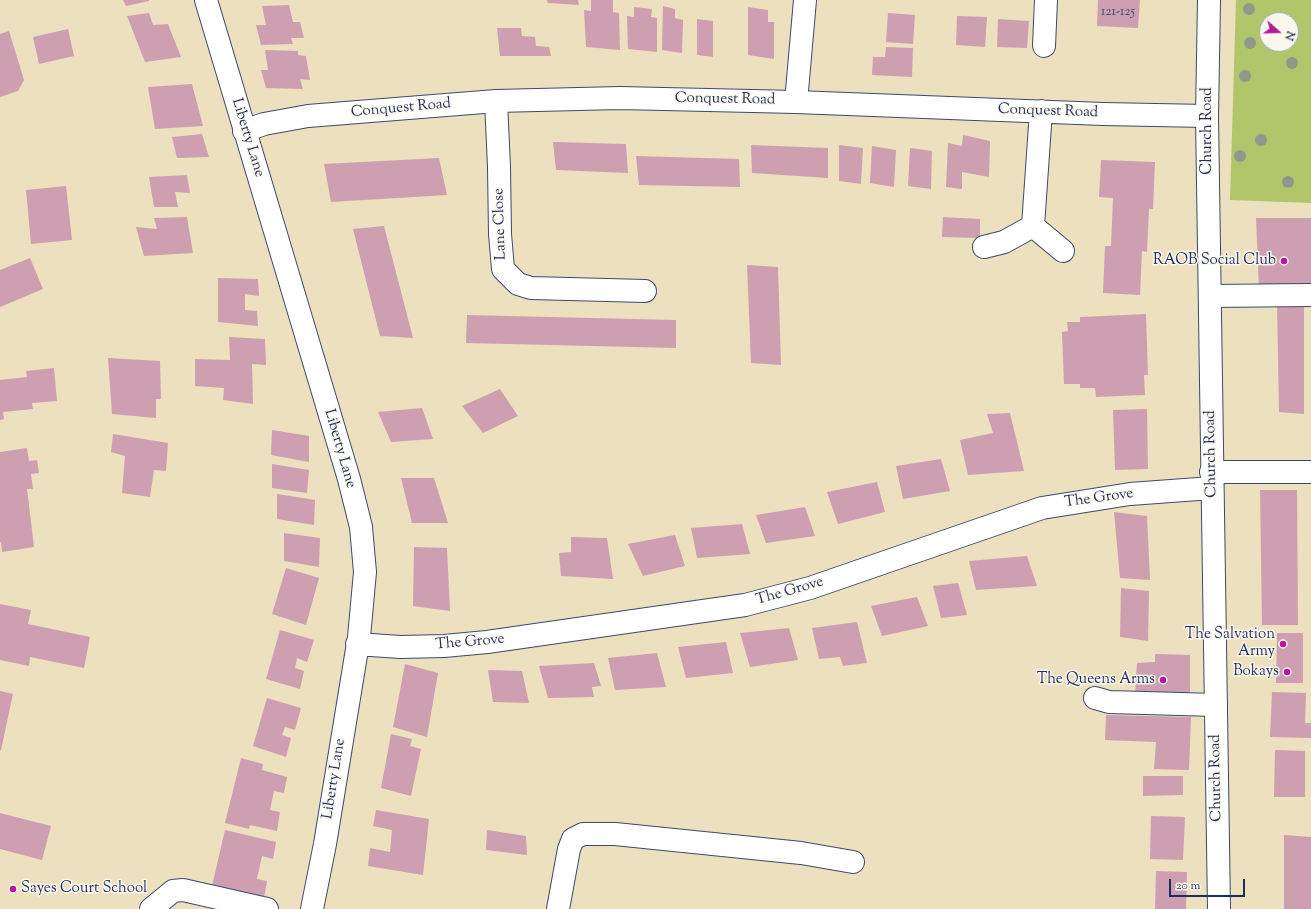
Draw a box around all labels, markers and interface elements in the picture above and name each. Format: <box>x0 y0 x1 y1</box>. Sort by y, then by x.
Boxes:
house number: 121-125 <box>1101 5 1135 21</box>
north arrow <box>1259 12 1299 52</box>
text: N <box>1280 29 1298 43</box>
street label: Church Road <box>1199 87 1217 175</box>
street label: Conquest Road <box>675 90 775 110</box>
street label: Liberty Lane <box>226 96 268 180</box>
street label: Conquest Road <box>350 96 452 122</box>
street label: Conquest Road <box>998 101 1098 123</box>
street label: Lane Close <box>491 188 511 260</box>
place label: RAOB Social Club <box>1153 252 1276 270</box>
marker: RAOB Social Club <box>1279 256 1289 266</box>
street label: Liberty Lane <box>319 407 359 491</box>
street label: Church Road <box>1202 410 1222 498</box>
street label: The Grove <box>1063 485 1135 513</box>
street label: The Grove <box>754 574 826 610</box>
place label: The Salvation Army <box>1185 626 1275 661</box>
street label: The Grove <box>435 631 505 655</box>
marker: The Salvation Army <box>1278 639 1288 649</box>
place label: Bokays <box>1233 663 1279 681</box>
marker: Bokays <box>1282 667 1292 677</box>
place label: The Queens Arms <box>1037 671 1155 689</box>
marker: The Queens Arms <box>1158 675 1168 685</box>
street label: Church Road <box>1207 734 1227 822</box>
street label: Liberty Lane <box>320 737 350 821</box>
scale bar <box>1171 871 1247 897</box>
text: 20 m <box>1176 877 1200 895</box>
place label: Sayes Court School <box>21 880 147 898</box>
marker: Sayes Court School <box>8 884 18 894</box>

